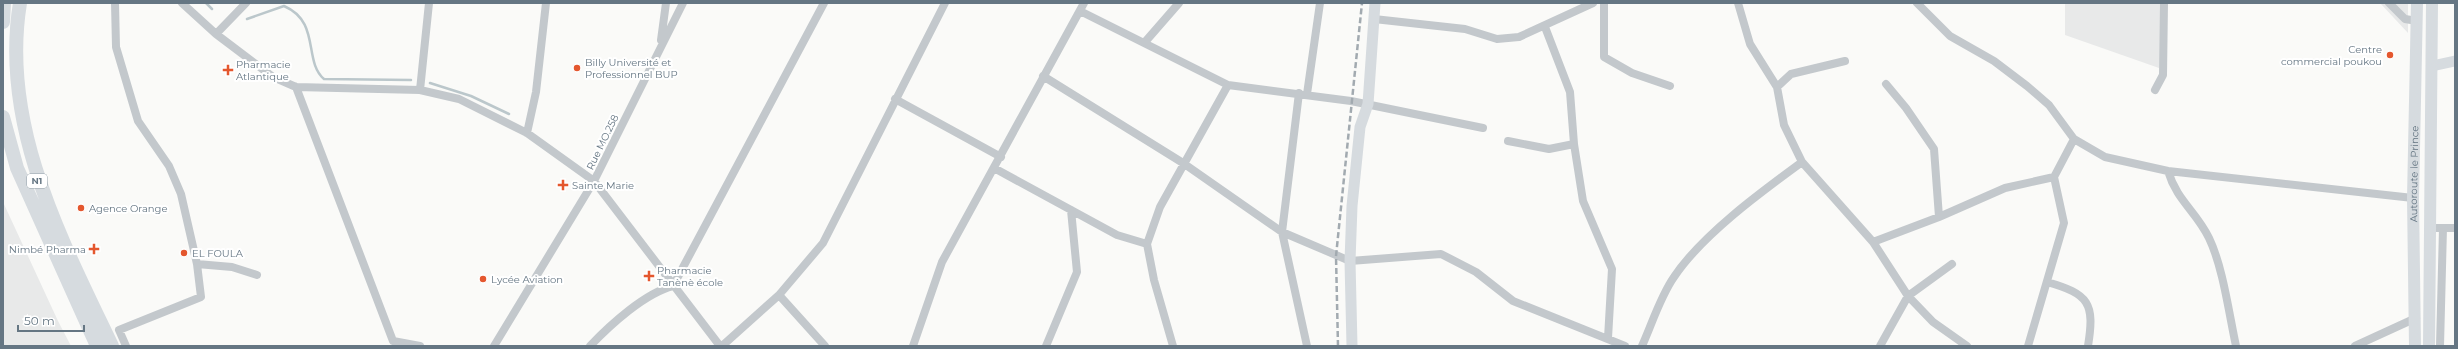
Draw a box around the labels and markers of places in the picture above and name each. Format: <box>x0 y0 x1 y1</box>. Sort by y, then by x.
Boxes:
place label: Centre commercial poukou <box>2281 43 2382 68</box>
marker: Centre commercial poukou <box>2385 50 2395 60</box>
place label: Billy Université et Professionnel BUP <box>585 56 678 81</box>
place label: Pharmacie Atlantique <box>236 58 291 83</box>
marker: Billy Université et Professionnel BUP <box>572 63 582 73</box>
marker: Pharmacie Atlantique <box>223 65 233 75</box>
marker: Sainte Marie <box>557 179 569 191</box>
place label: Sainte Marie <box>572 179 634 192</box>
place label: Agence Orange <box>89 202 168 215</box>
marker: Agence Orange <box>76 203 86 213</box>
place label: Nimbé Pharma <box>9 243 86 256</box>
marker: Nimbé Pharma <box>89 244 99 254</box>
place label: EL FOULA <box>192 247 244 260</box>
marker: EL FOULA <box>179 248 189 258</box>
place label: Pharmacie Tanènè école <box>657 264 723 289</box>
marker: Pharmacie Tanènè école <box>644 271 654 281</box>
place label: Lycée Aviation <box>491 273 563 286</box>
marker: Lycée Aviation <box>478 274 488 284</box>

